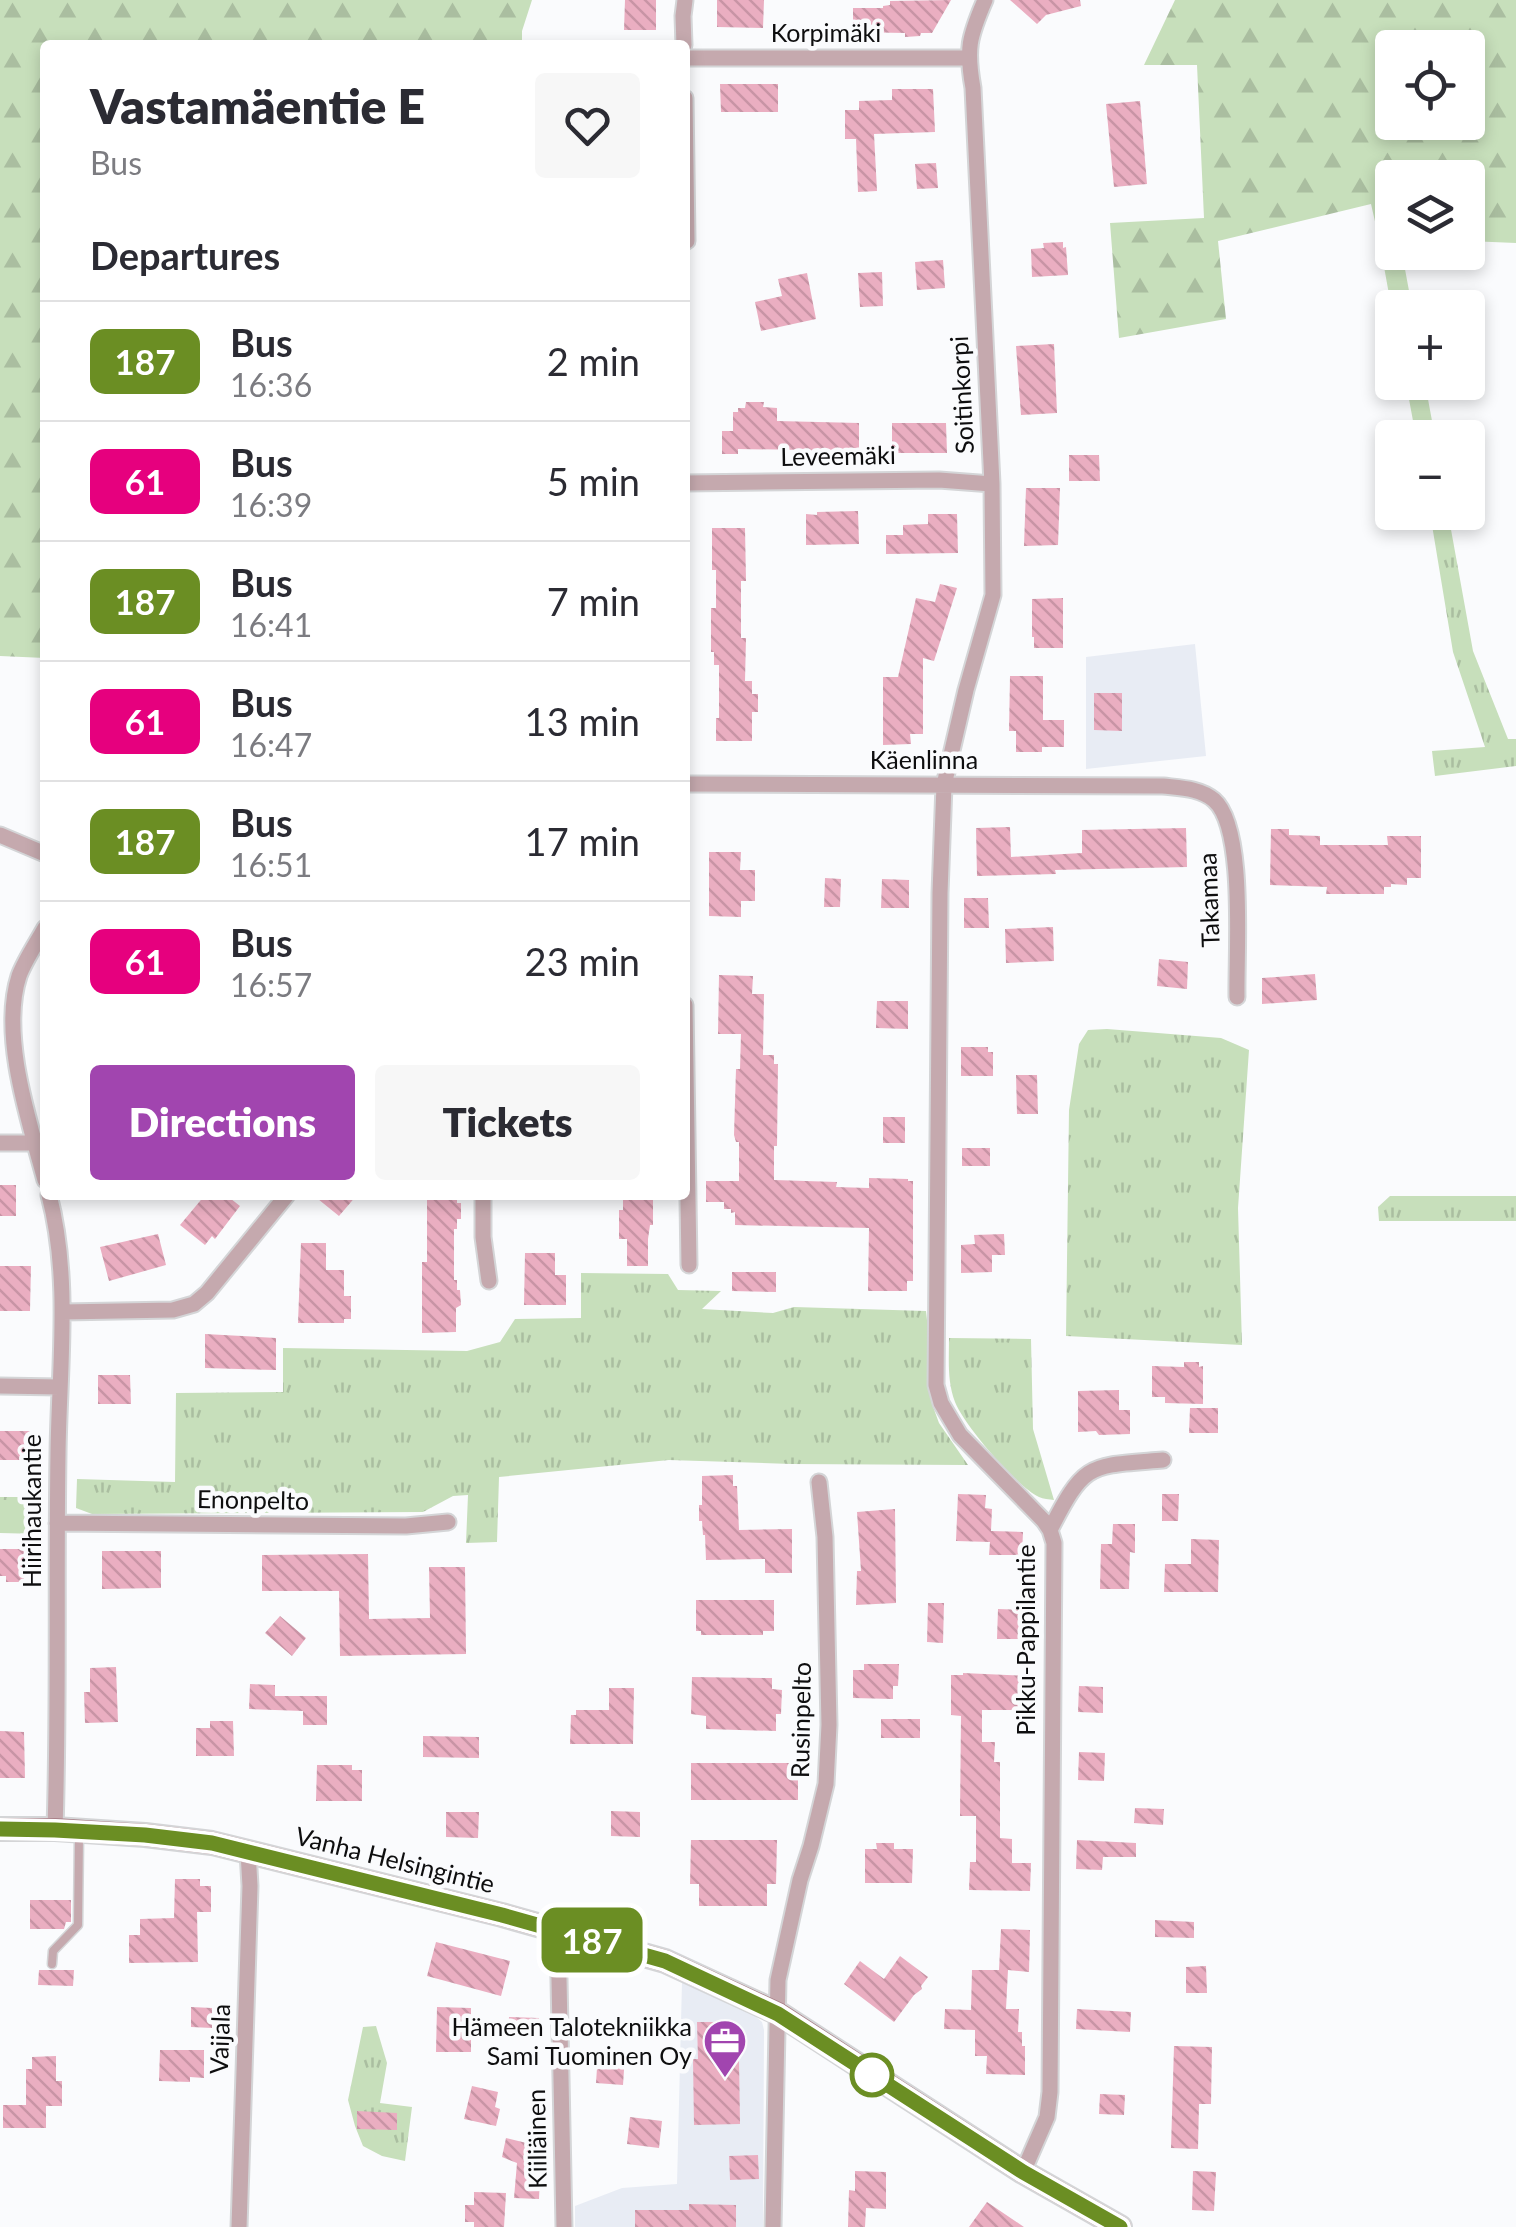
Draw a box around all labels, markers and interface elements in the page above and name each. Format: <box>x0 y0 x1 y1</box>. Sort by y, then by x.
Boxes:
street label: Korpimäki <box>771 17 881 47</box>
map controls <box>1375 30 1485 530</box>
button: locate <box>1375 30 1485 140</box>
button: heart <box>535 73 640 178</box>
text: Vastamäentie E <box>90 77 425 134</box>
text: Bus <box>90 143 142 182</box>
button: layers <box>1375 160 1485 270</box>
text: Departures <box>90 232 280 278</box>
button: + <box>1375 290 1485 400</box>
text: Bus <box>230 319 293 365</box>
street label: Soitinkorpi <box>943 335 979 455</box>
text: 2 min <box>547 338 640 384</box>
text: 187 <box>115 340 175 382</box>
text: 16:36 <box>230 365 312 404</box>
button: − <box>1375 420 1485 530</box>
text: Bus <box>230 439 293 485</box>
street label: Leveemäki <box>780 439 896 471</box>
text: 5 min <box>547 458 640 504</box>
text: 61 <box>125 460 165 502</box>
text: 16:39 <box>230 485 312 524</box>
text: Bus <box>230 559 293 605</box>
text: 7 min <box>547 578 640 624</box>
text: 187 <box>115 580 175 622</box>
text: 16:41 <box>230 605 312 644</box>
text: Bus <box>230 679 293 725</box>
text: 13 min <box>525 698 640 744</box>
text: 61 <box>125 700 165 742</box>
text: 16:47 <box>230 725 312 764</box>
street label: Käenlinna <box>870 744 978 774</box>
text: Bus <box>230 799 293 845</box>
text: 17 min <box>525 818 640 864</box>
text: 187 <box>115 820 175 862</box>
text: 16:51 <box>230 845 312 884</box>
street label: Takamaa <box>1191 852 1225 948</box>
text: Bus <box>230 919 293 965</box>
text: 23 min <box>525 938 640 984</box>
text: 61 <box>125 940 165 982</box>
text: 16:57 <box>230 965 312 1004</box>
button: Directions <box>90 1065 355 1180</box>
button: Tickets <box>375 1065 640 1180</box>
street label: Hiirihaukantie <box>16 1434 46 1588</box>
street label: Enonpelto <box>197 1483 309 1515</box>
street label: Pikku-Pappilantie <box>1010 1544 1040 1736</box>
street label: Rusinpelto <box>784 1662 816 1778</box>
street label: Vanha Helsingintie <box>293 1820 498 1898</box>
line badge: 187 <box>534 1908 650 1972</box>
text: 187 <box>562 1919 622 1961</box>
street label: Vaijala <box>203 2003 235 2075</box>
place label: Hämeen Talotekniikka Sami Tuominen Oy <box>452 2011 692 2070</box>
office icon: Hämeen Talotekniikka Sami Tuominen Oy <box>702 2018 748 2079</box>
unlabelled marker <box>851 2054 893 2096</box>
street label: Kiiliäinen <box>520 2089 552 2189</box>

